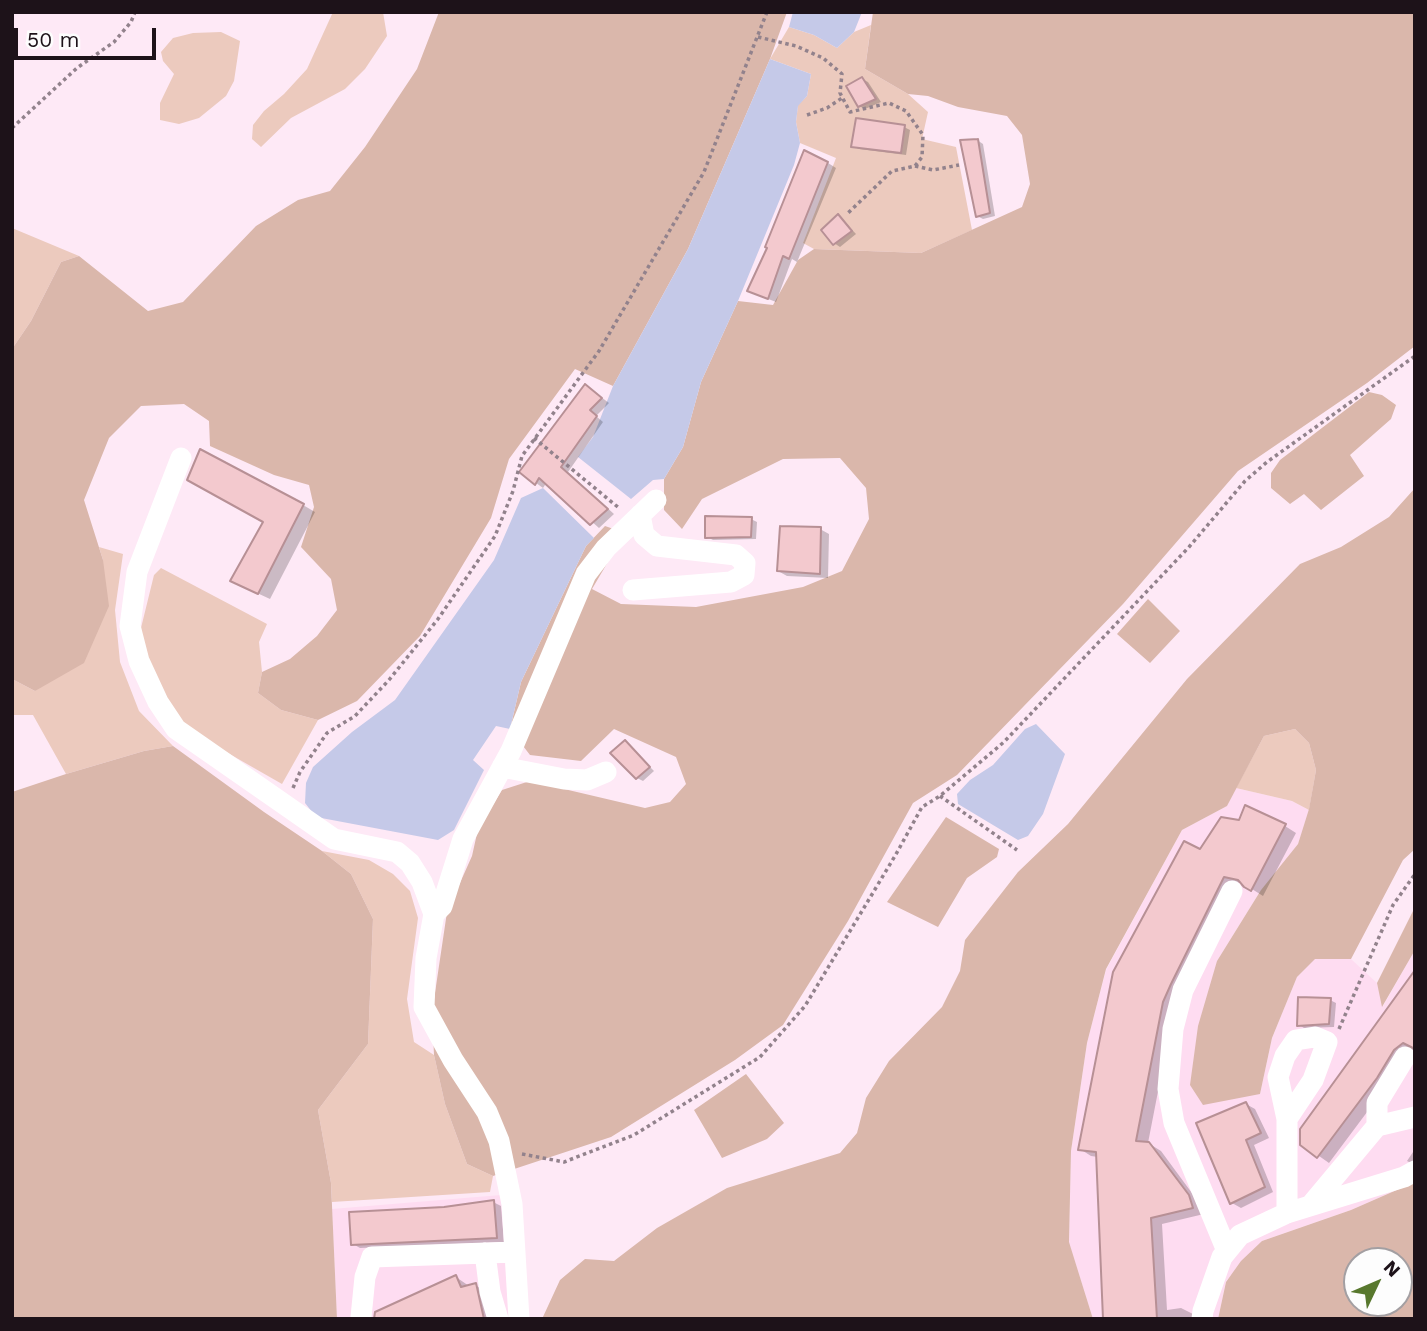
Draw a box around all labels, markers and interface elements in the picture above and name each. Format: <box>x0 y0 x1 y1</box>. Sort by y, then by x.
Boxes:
scale bar <box>18 14 159 58</box>
text: 50 m <box>27 27 79 52</box>
north arrow <box>1343 1247 1413 1317</box>
text: N <box>1379 1255 1405 1282</box>

